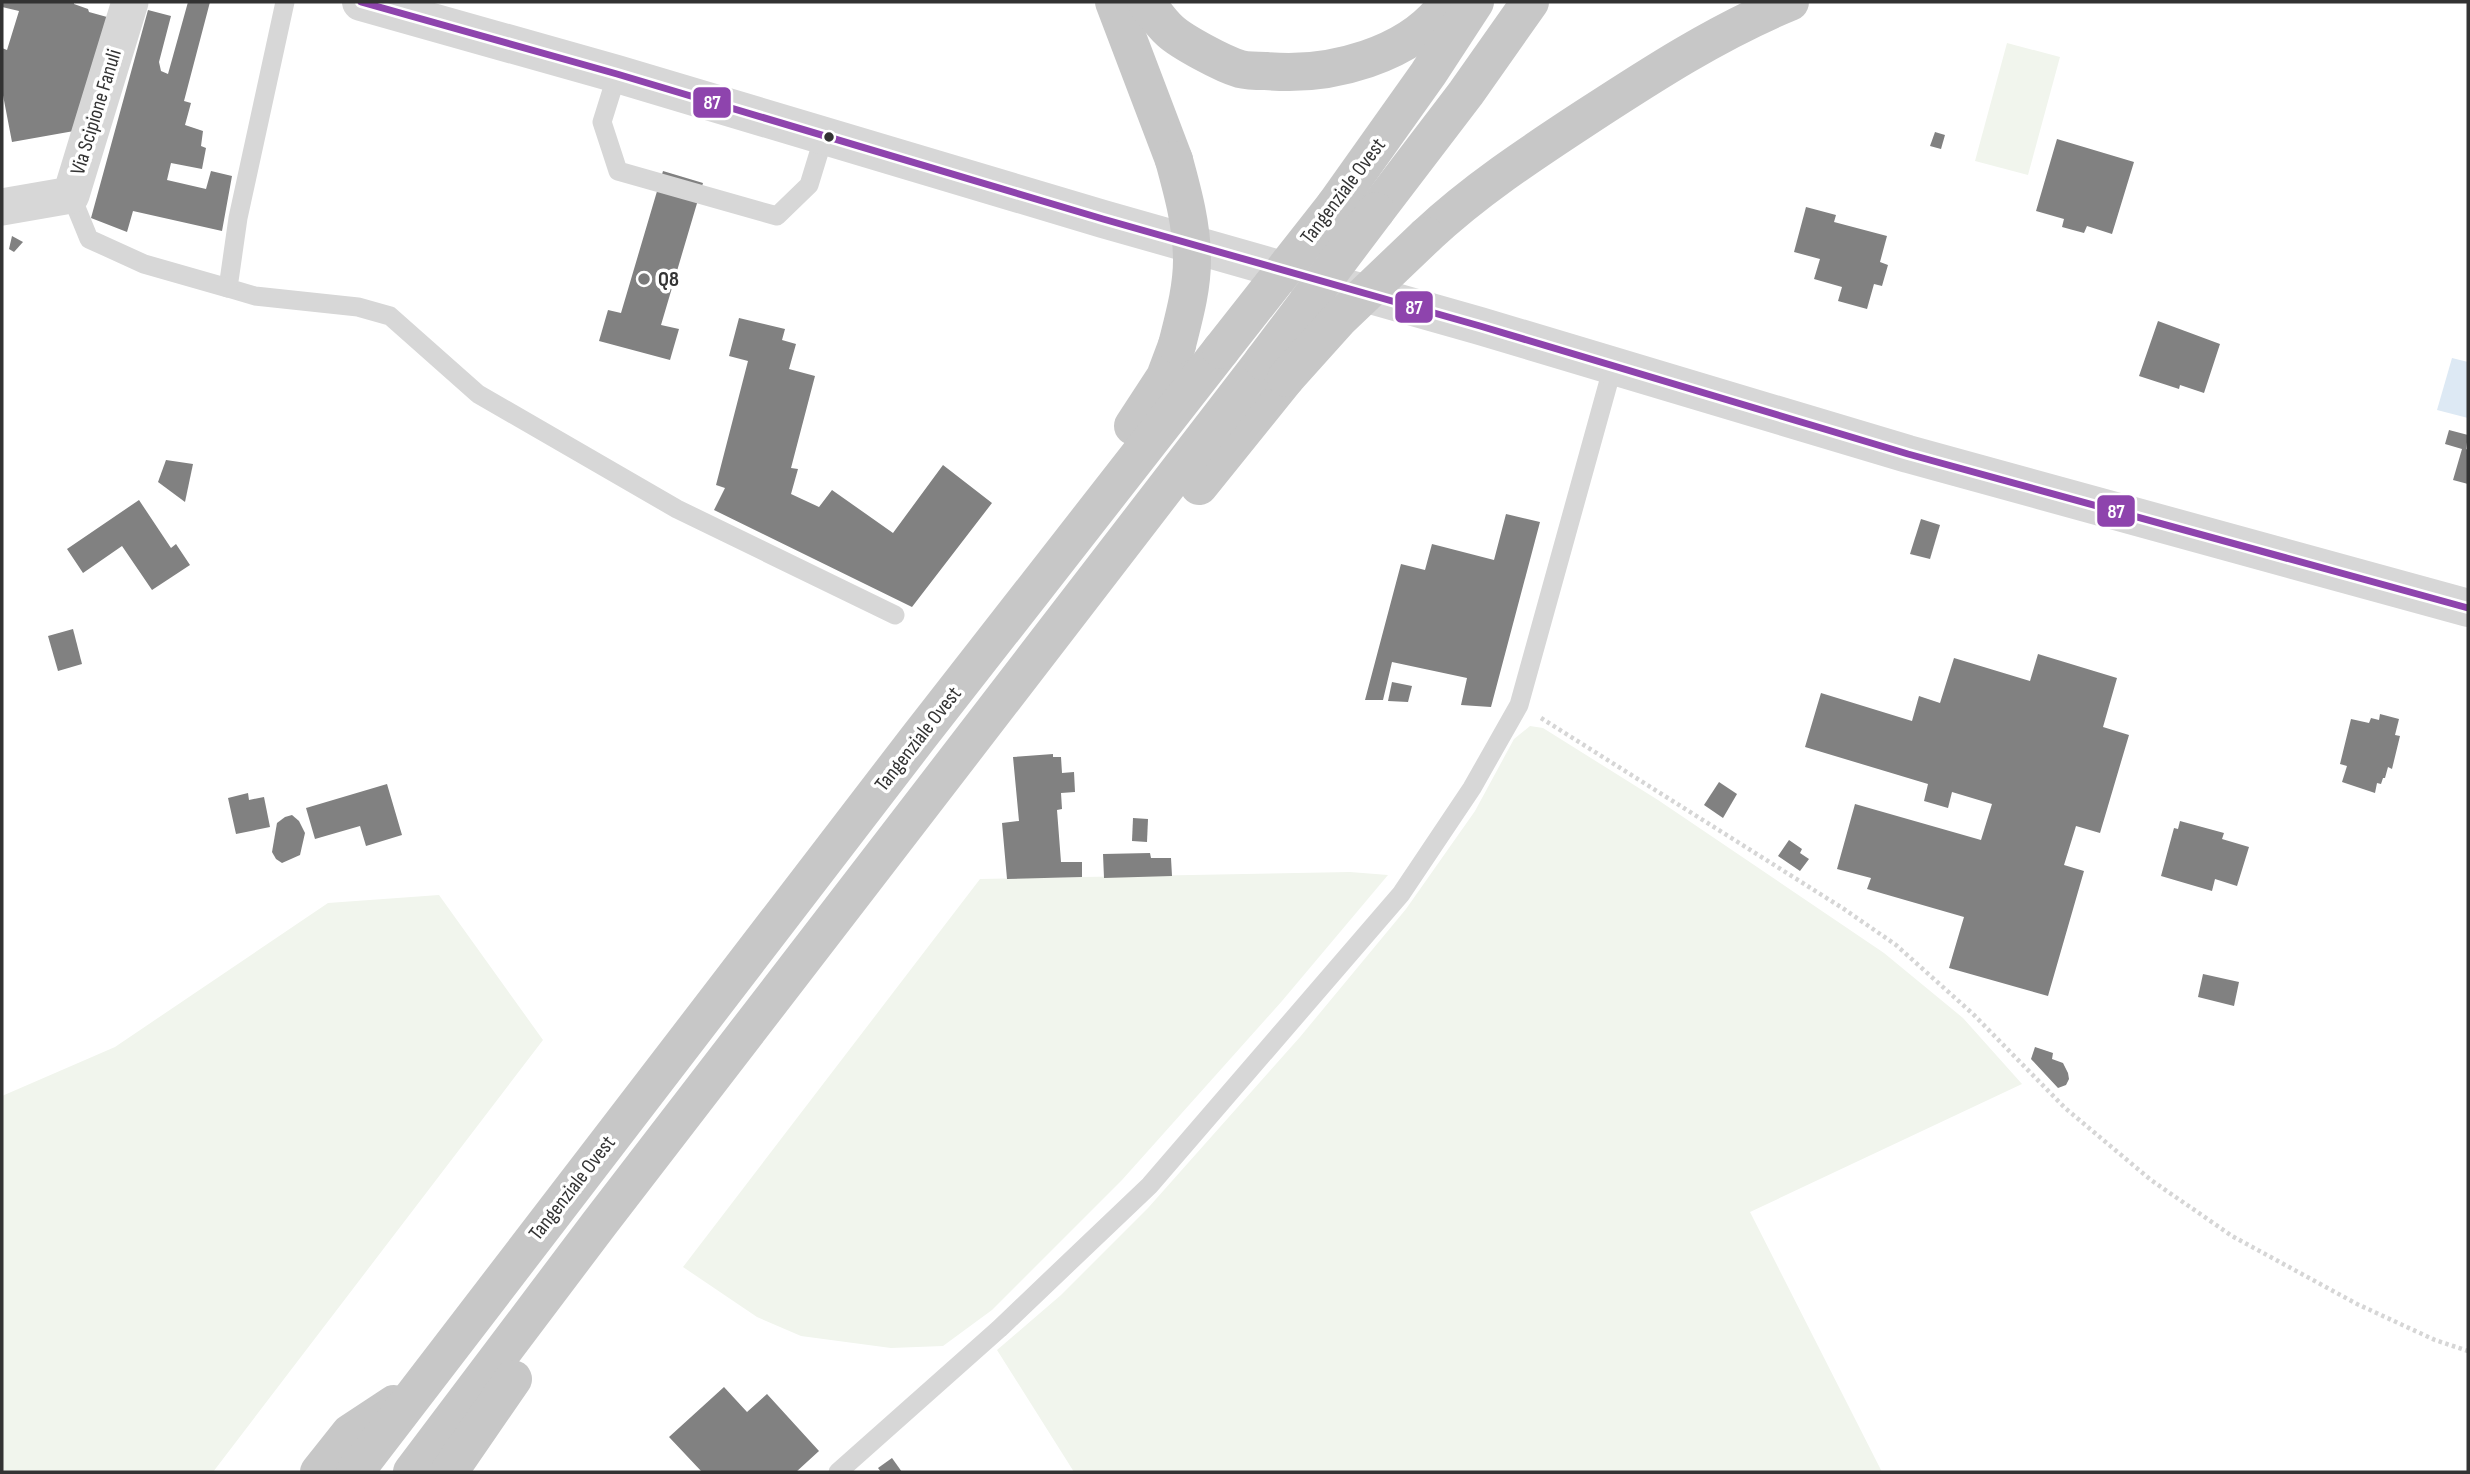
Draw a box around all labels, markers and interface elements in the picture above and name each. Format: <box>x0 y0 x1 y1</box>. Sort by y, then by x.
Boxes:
street label: Via Scipione Fanuli <box>65 46 127 178</box>
line badge: 87 <box>692 86 732 119</box>
text: 87 <box>703 92 721 115</box>
unlabelled marker <box>822 130 836 144</box>
street label: Tangenziale Ovest <box>1295 133 1391 249</box>
place label: Q8 <box>658 267 679 292</box>
marker: Q8 <box>636 271 652 287</box>
line badge: 87 <box>1394 290 1434 324</box>
text: 87 <box>1405 297 1423 320</box>
line badge: 87 <box>2096 494 2136 528</box>
text: 87 <box>2107 501 2125 524</box>
street label: Tangenziale Ovest <box>869 682 967 796</box>
street label: Tangenziale Ovest <box>523 1131 621 1245</box>

